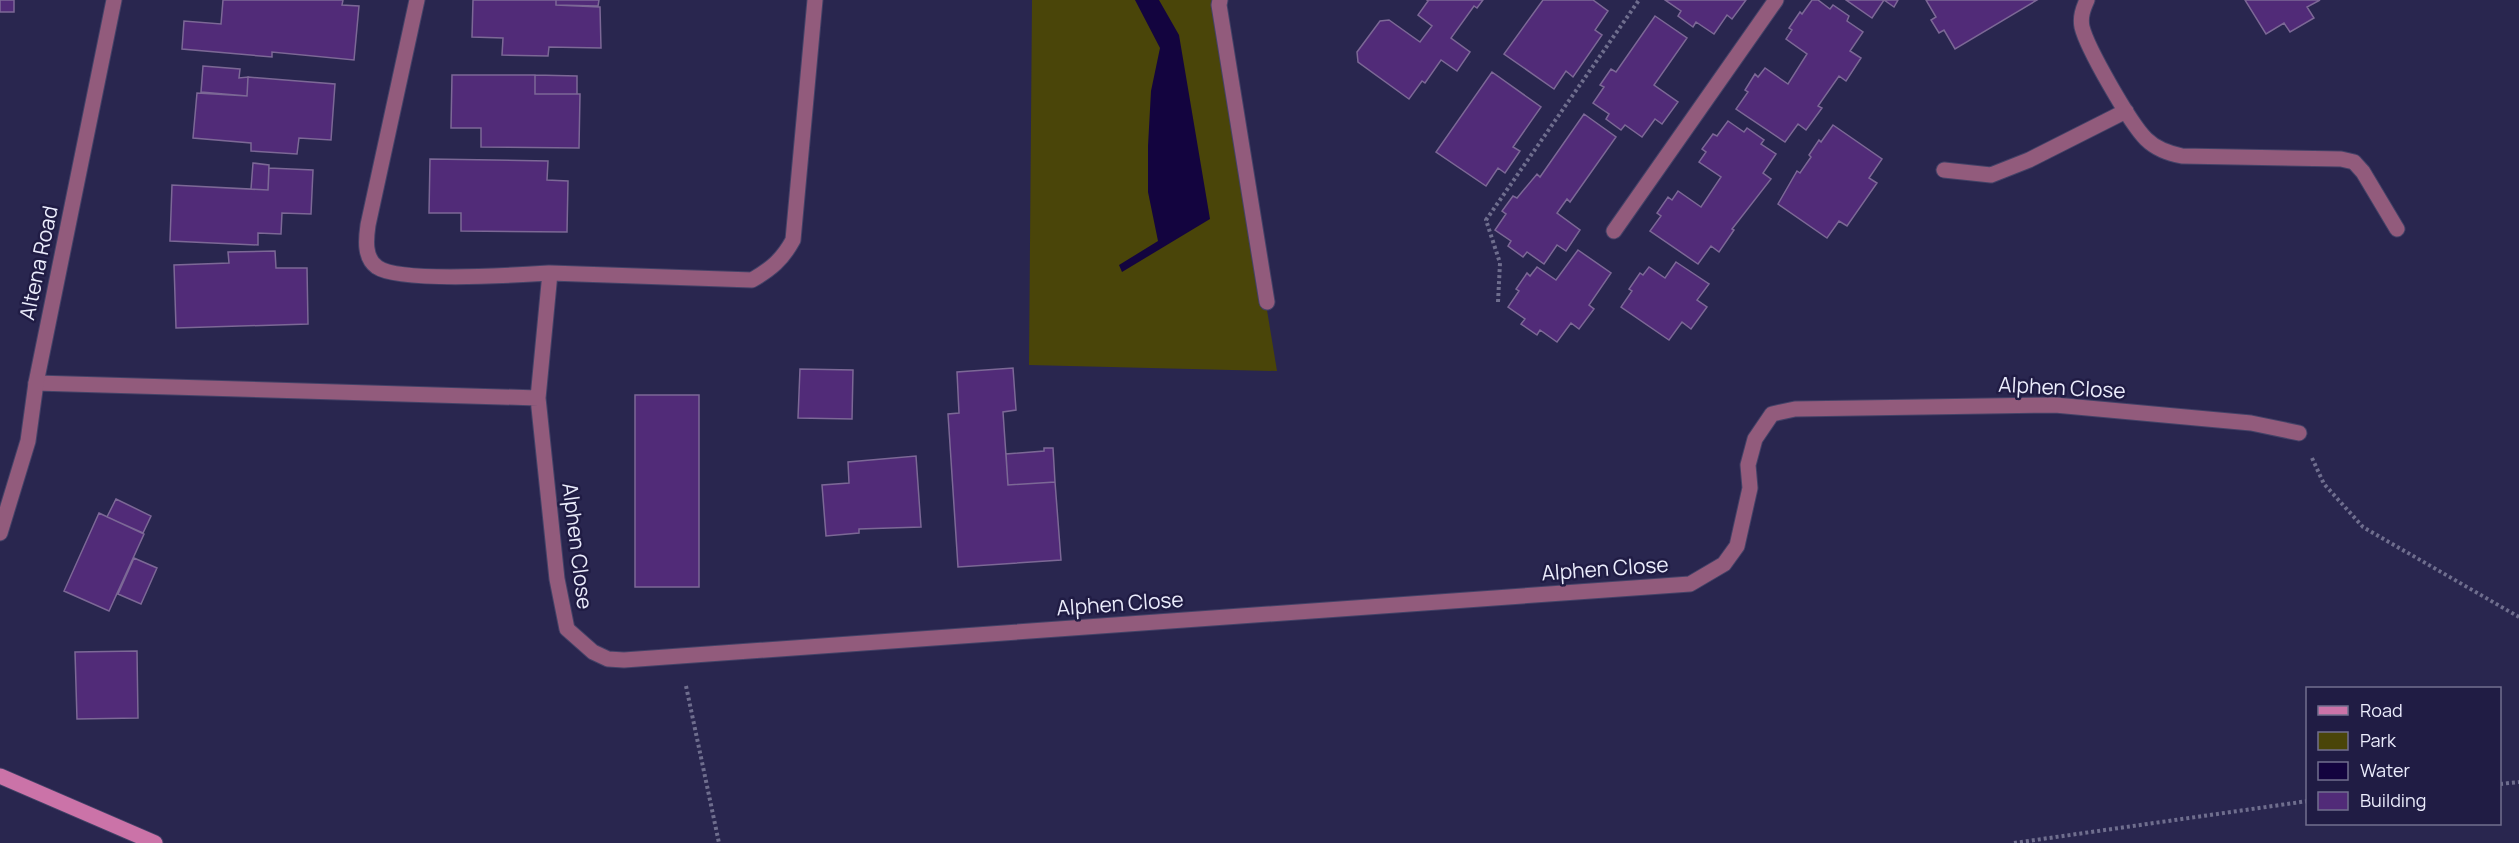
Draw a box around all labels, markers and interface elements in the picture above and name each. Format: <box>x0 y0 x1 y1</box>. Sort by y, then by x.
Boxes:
street label: Altena Road <box>12 203 64 323</box>
street label: Alphen Close <box>1998 370 2126 404</box>
street label: Alphen Close <box>556 481 600 611</box>
street label: Alphen Close <box>1540 550 1669 586</box>
street label: Alphen Close <box>1055 585 1184 621</box>
legend <box>2306 687 2501 825</box>
text: Road <box>2360 698 2403 722</box>
text: Park <box>2360 728 2397 752</box>
text: Water <box>2360 758 2410 782</box>
text: Building <box>2360 788 2426 812</box>

